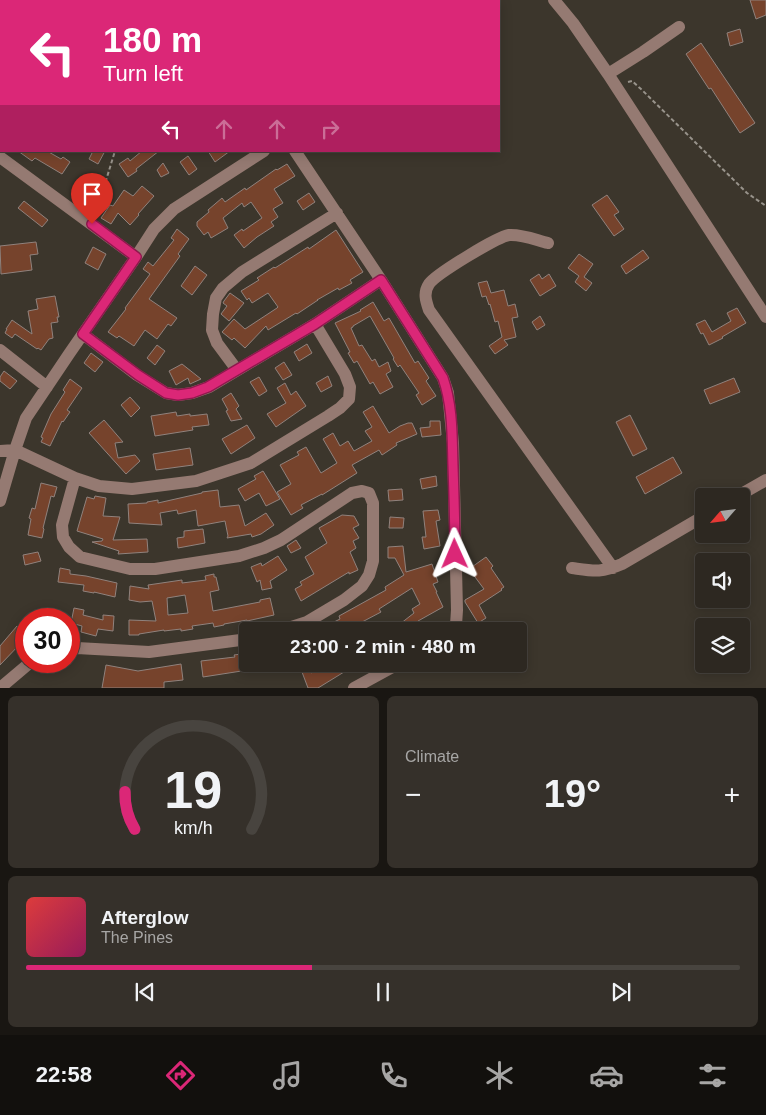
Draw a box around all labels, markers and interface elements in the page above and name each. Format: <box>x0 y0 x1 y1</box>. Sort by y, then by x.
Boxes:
icon: left <box>20 20 85 85</box>
text: 180 m <box>103 20 202 59</box>
text: Turn left <box>103 61 183 86</box>
icon: left <box>157 115 185 143</box>
icon: ahead <box>210 115 238 143</box>
icon: ahead <box>263 115 291 143</box>
icon: right <box>316 115 344 143</box>
pin <box>71 173 113 224</box>
icon: arrive <box>78 180 106 208</box>
north arrow <box>695 488 750 542</box>
map controls <box>695 488 750 673</box>
position arrow <box>428 527 480 579</box>
button: sound <box>695 553 750 608</box>
speed limit sign: 30 <box>15 608 80 673</box>
button: layers <box>695 618 750 673</box>
text: 23:00 · 2 min · 480 m <box>290 636 476 657</box>
text: Climate <box>405 748 459 765</box>
text: 19 <box>165 761 222 819</box>
text: 19° <box>544 773 601 815</box>
text: − <box>405 779 421 810</box>
text: + <box>724 779 740 810</box>
text: km/h <box>174 818 213 838</box>
text: Afterglow <box>101 907 189 928</box>
text: The Pines <box>101 929 173 946</box>
icon: previous <box>131 978 159 1006</box>
icon: pause <box>369 978 397 1006</box>
icon: next <box>607 978 635 1006</box>
icon: directions <box>163 1058 198 1093</box>
icon: music <box>270 1058 305 1093</box>
icon: phone <box>376 1058 411 1093</box>
icon: climate <box>482 1058 517 1093</box>
icon: car <box>589 1058 624 1093</box>
icon: filters <box>695 1058 730 1093</box>
text: 22:58 <box>36 1062 92 1087</box>

